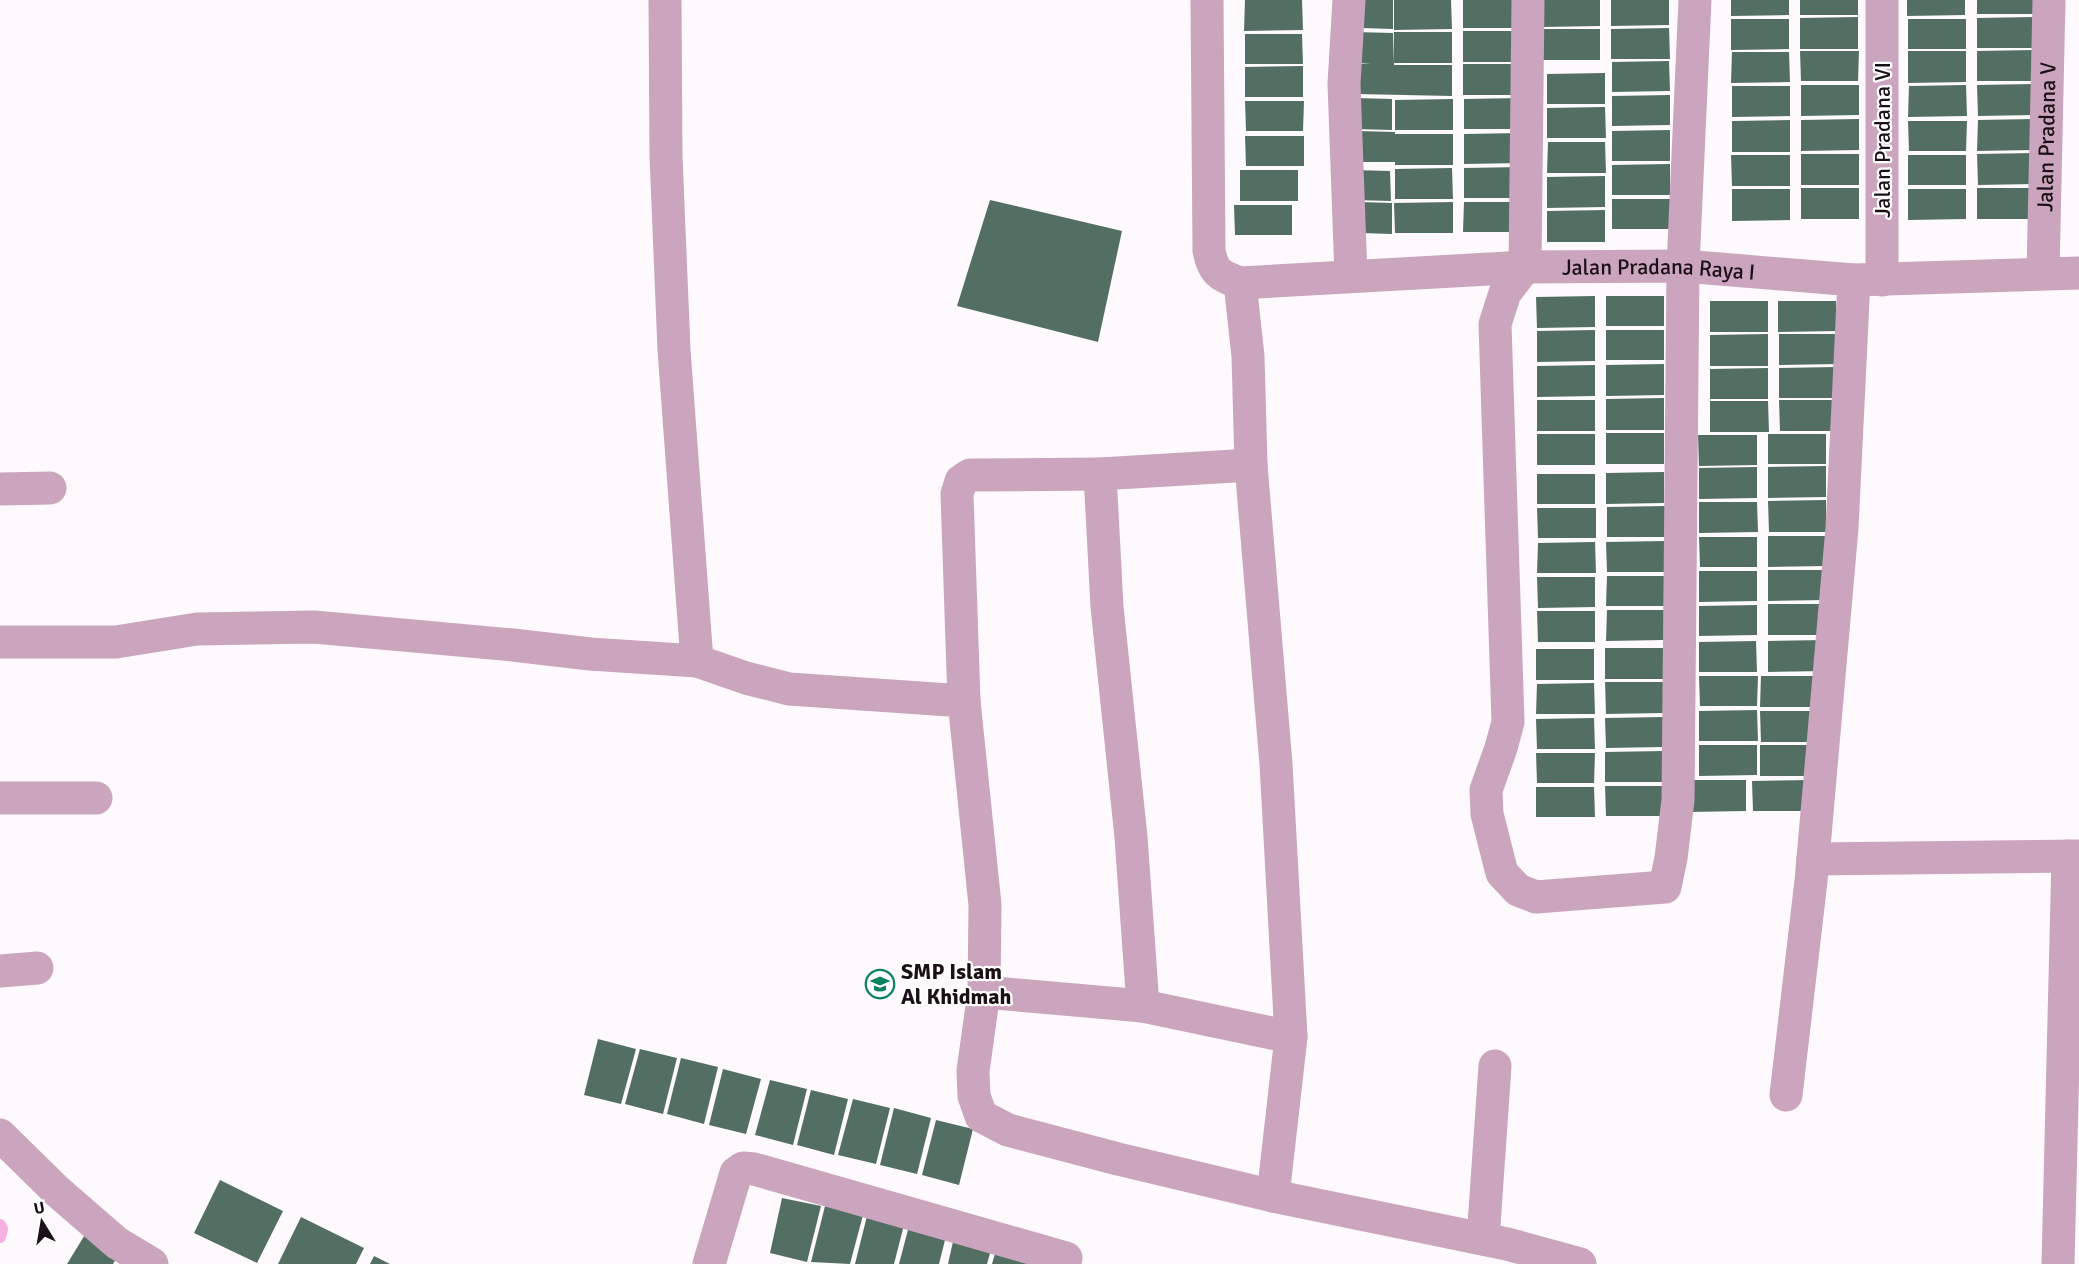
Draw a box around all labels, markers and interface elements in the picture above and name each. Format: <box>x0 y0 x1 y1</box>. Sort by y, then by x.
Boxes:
street label: Jalan Pradana VI <box>1869 62 1896 218</box>
street label: Jalan Pradana V <box>2031 62 2061 212</box>
street label: Jalan Pradana Raya I <box>1562 253 1756 285</box>
place label: SMP Islam Al Khidmah <box>901 958 1012 1010</box>
school or university icon: SMP Islam Al Khidmah <box>864 968 896 1000</box>
north arrow <box>12 1192 72 1252</box>
text: U <box>32 1197 47 1219</box>

